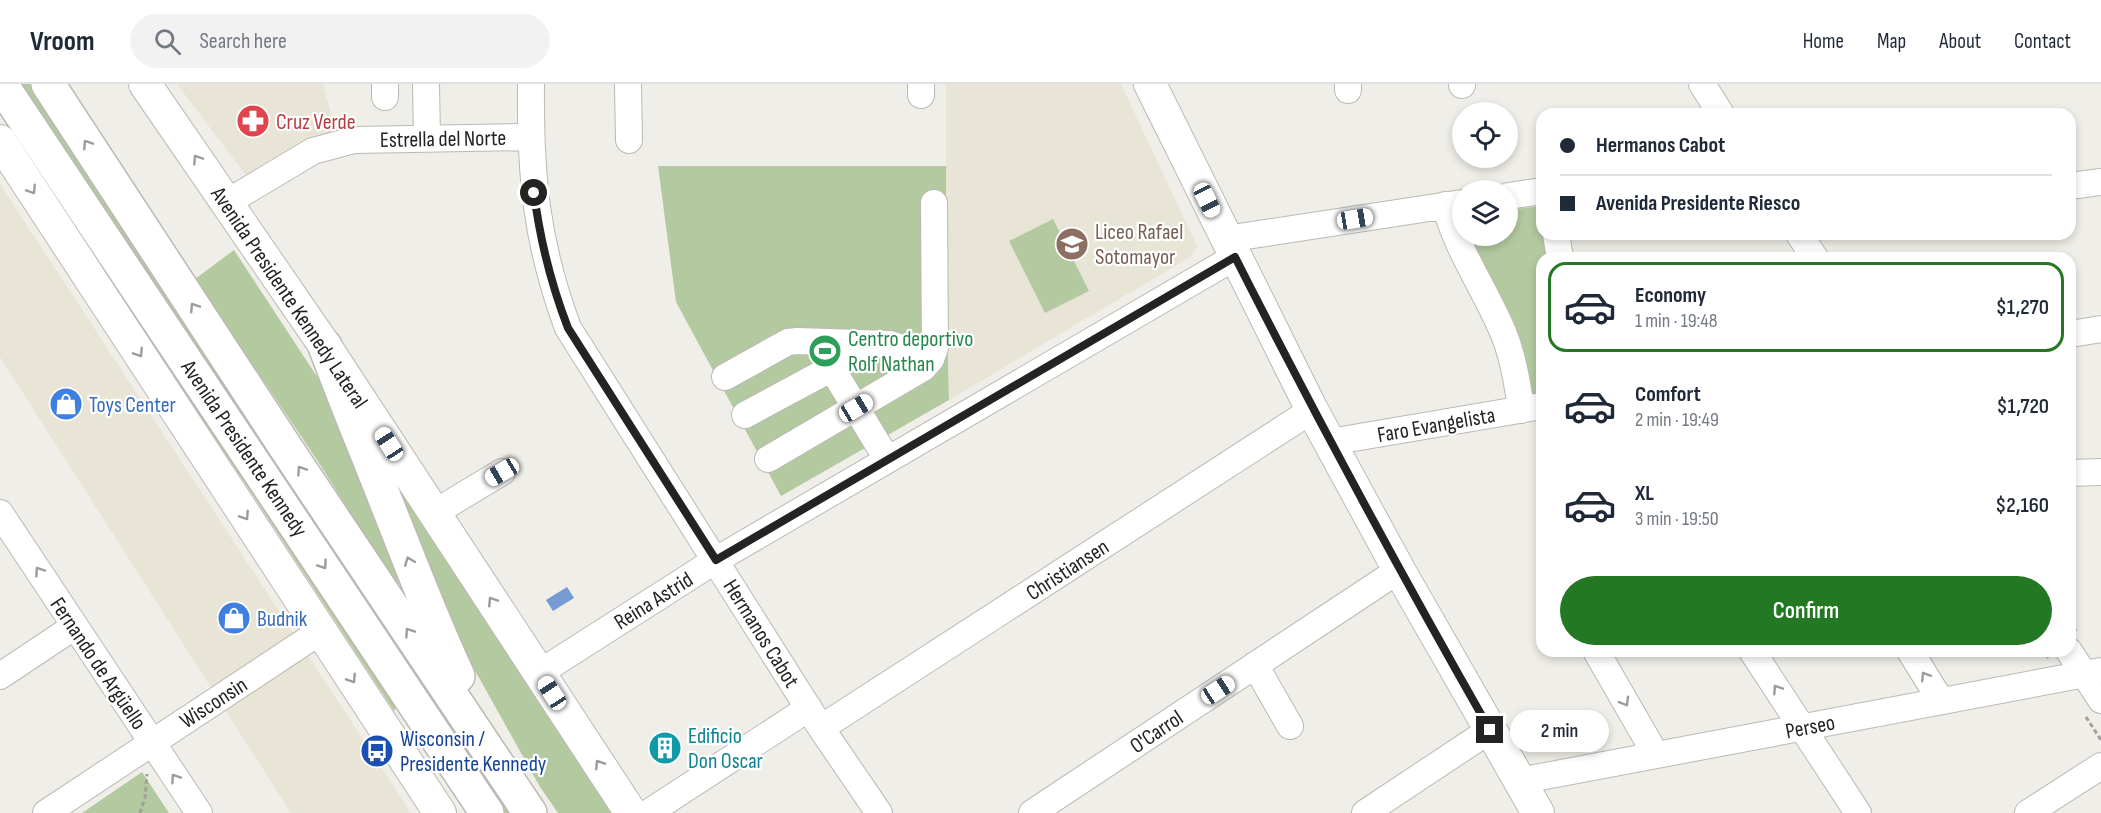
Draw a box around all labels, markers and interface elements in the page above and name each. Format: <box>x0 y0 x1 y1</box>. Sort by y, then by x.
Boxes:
search box <box>130 14 550 68</box>
text: Vroom <box>30 25 94 58</box>
icon: search <box>151 25 184 58</box>
text: Search here <box>199 28 287 55</box>
text: Home <box>1803 29 1844 54</box>
text: Map <box>1877 29 1906 54</box>
text: About <box>1939 29 1981 54</box>
text: Contact <box>2014 29 2071 54</box>
map controls <box>1452 102 1518 246</box>
button: locate <box>1452 102 1518 168</box>
pharmacy icon: Cruz Verde <box>235 103 271 139</box>
place label: Cruz Verde <box>276 109 356 136</box>
street label: Estrella del Norte <box>380 125 507 154</box>
text: Hermanos Cabot <box>1596 132 1725 159</box>
one-way arrow <box>83 140 94 151</box>
one-way arrow <box>193 155 204 166</box>
route start <box>520 179 547 206</box>
car <box>1191 180 1223 220</box>
button: layers <box>1452 180 1518 246</box>
street label: Avenida Presidente Kennedy Lateral <box>204 181 373 414</box>
one-way arrow <box>25 183 36 194</box>
text: Avenida Presidente Riesco <box>1596 190 1800 217</box>
car <box>1336 207 1374 231</box>
place label: Liceo Rafael Sotomayor <box>1095 219 1183 271</box>
school or university icon: Liceo Rafael Sotomayor <box>1054 226 1090 262</box>
icon: car <box>1563 280 1617 334</box>
text: Economy <box>1635 282 1706 309</box>
text: $1,270 <box>1996 294 2049 321</box>
one-way arrow <box>189 303 201 313</box>
text: 1 min · 19:48 <box>1635 309 1717 333</box>
place label: Centro deportivo Rolf Nathan <box>848 326 973 378</box>
sports icon: Centro deportivo Rolf Nathan <box>807 333 843 369</box>
one-way arrow <box>131 347 143 357</box>
street label: Avenida Presidente Kennedy <box>174 355 313 543</box>
icon: car <box>1563 379 1617 433</box>
text: Comfort <box>1635 381 1701 408</box>
shop icon: Toys Center <box>48 386 84 422</box>
car <box>836 391 876 425</box>
place label: Toys Center <box>89 392 176 419</box>
text: $1,720 <box>1996 393 2049 420</box>
street label: Faro Evangelista <box>1375 402 1497 449</box>
text: 2 min · 19:49 <box>1635 408 1719 432</box>
car <box>372 424 406 464</box>
car <box>482 455 522 489</box>
one-way arrow <box>296 466 308 476</box>
icon: car <box>1563 478 1617 532</box>
text: XL <box>1635 480 1654 507</box>
text: $2,160 <box>1995 492 2049 519</box>
text: 3 min · 19:50 <box>1635 507 1719 531</box>
one-way arrow <box>238 510 250 520</box>
street label: Christiansen <box>1021 534 1114 607</box>
one-way arrow <box>404 556 416 567</box>
one-way arrow <box>316 558 327 569</box>
one-way arrow <box>34 567 46 577</box>
street label: Reina Astrid <box>609 567 698 636</box>
street label: Hermanos Cabot <box>717 575 805 693</box>
button: Confirm <box>1560 576 2052 645</box>
street label: Fernando de Argüello <box>44 593 152 735</box>
one-way arrow <box>488 597 499 608</box>
shop icon: Budnik <box>216 600 252 636</box>
place label: Budnik <box>257 606 308 633</box>
one-way arrow <box>405 628 416 639</box>
street label: Wisconsin <box>175 672 253 735</box>
one-way arrow <box>345 672 356 683</box>
one-way arrow <box>1921 672 1933 682</box>
car <box>535 673 569 713</box>
car <box>1198 673 1238 707</box>
one-way arrow <box>1773 685 1785 695</box>
one-way arrow <box>1618 696 1630 706</box>
street label: O'Carrol <box>1125 705 1189 760</box>
callout: 2 min <box>1511 709 1610 751</box>
street label: Perseo <box>1783 709 1837 745</box>
route end <box>1476 716 1503 743</box>
text: 2 min <box>1541 719 1578 743</box>
place label: Edificio Don Oscar <box>688 723 763 775</box>
place label: Wisconsin / Presidente Kennedy <box>400 726 547 778</box>
building icon: Edificio Don Oscar <box>647 730 683 766</box>
bus stop icon: Wisconsin / Presidente Kennedy <box>359 733 395 769</box>
one-way arrow <box>595 760 606 771</box>
one-way arrow <box>172 773 183 784</box>

